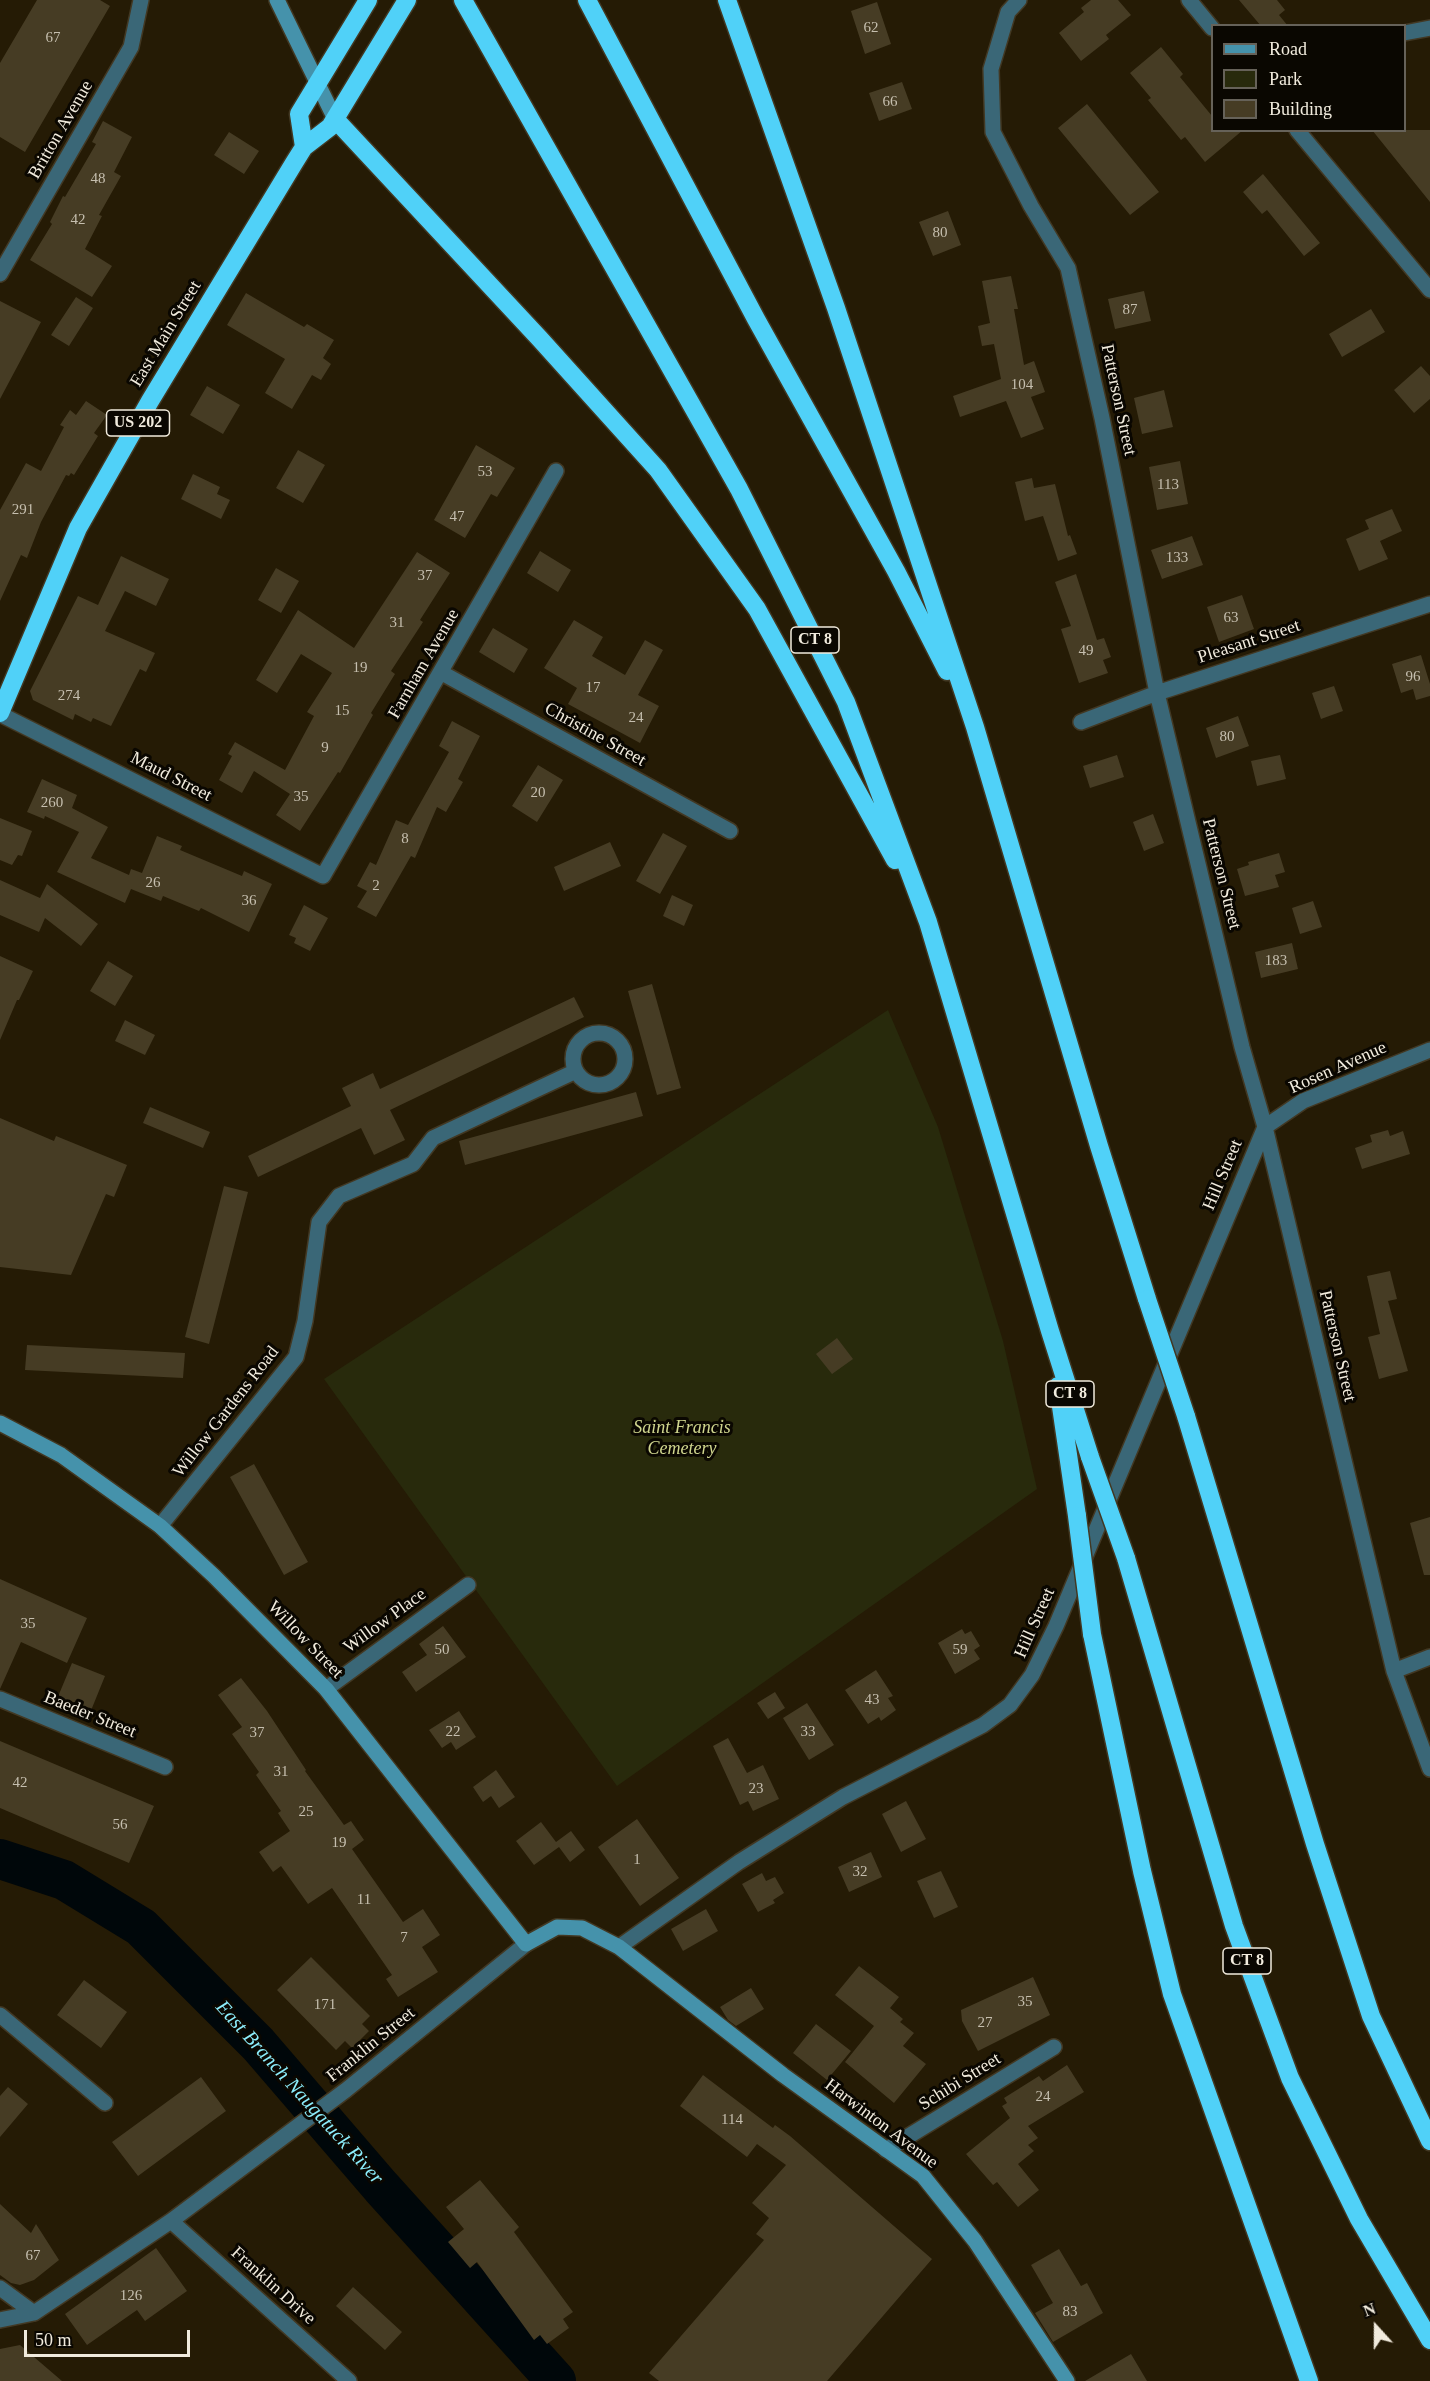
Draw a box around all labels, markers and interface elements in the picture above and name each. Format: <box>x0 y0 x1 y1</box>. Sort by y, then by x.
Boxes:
house number: 62 <box>864 19 878 37</box>
legend <box>1211 24 1406 132</box>
house number: 67 <box>46 29 60 47</box>
text: Road <box>1269 39 1307 59</box>
text: Park <box>1269 69 1302 89</box>
street label: Britton Avenue <box>24 77 98 183</box>
house number: 66 <box>882 93 898 111</box>
text: Building <box>1269 99 1332 119</box>
house number: 48 <box>90 170 106 188</box>
house number: 42 <box>70 211 86 229</box>
house number: 80 <box>932 224 948 242</box>
street label: East Main Street <box>126 277 206 391</box>
house number: 87 <box>1122 301 1138 319</box>
street label: Patterson Street <box>1096 342 1140 458</box>
house number: 104 <box>1011 376 1033 394</box>
road number: US 202 <box>106 410 170 436</box>
house number: 53 <box>478 463 492 481</box>
house number: 113 <box>1157 476 1179 494</box>
house number: 291 <box>12 501 34 519</box>
house number: 47 <box>450 508 464 526</box>
house number: 133 <box>1166 549 1188 567</box>
house number: 37 <box>418 567 432 585</box>
street label: Farnham Avenue <box>384 605 464 723</box>
house number: 63 <box>1224 609 1238 627</box>
house number: 31 <box>390 614 404 632</box>
street label: Pleasant Street <box>1195 615 1303 669</box>
road number: CT 8 <box>791 627 839 653</box>
house number: 49 <box>1078 642 1094 660</box>
house number: 19 <box>352 659 368 677</box>
house number: 96 <box>1406 668 1420 686</box>
house number: 17 <box>586 679 600 697</box>
house number: 274 <box>58 687 80 705</box>
street label: Christine Street <box>541 698 649 772</box>
house number: 15 <box>334 702 350 720</box>
house number: 24 <box>628 709 644 727</box>
house number: 80 <box>1220 728 1234 746</box>
house number: 9 <box>321 739 329 757</box>
street label: Maud Street <box>127 747 215 807</box>
house number: 20 <box>530 784 546 802</box>
house number: 35 <box>294 788 308 806</box>
house number: 260 <box>41 794 63 812</box>
street label: Patterson Street <box>1197 816 1245 932</box>
house number: 8 <box>401 830 409 848</box>
house number: 26 <box>146 874 160 892</box>
house number: 2 <box>372 877 380 895</box>
house number: 36 <box>242 892 256 910</box>
house number: 183 <box>1265 952 1287 970</box>
street label: Rosen Avenue <box>1286 1037 1390 1099</box>
street label: Hill Street <box>1199 1136 1247 1214</box>
street label: Patterson Street <box>1314 1288 1360 1404</box>
street label: Willow Gardens Road <box>168 1342 284 1482</box>
road number: CT 8 <box>1046 1381 1094 1407</box>
park label: Saint Francis Cemetery <box>633 1417 731 1460</box>
street label: Willow Place <box>340 1584 430 1658</box>
street label: Hill Street <box>1010 1585 1060 1661</box>
street label: Willow Street <box>263 1597 347 1683</box>
house number: 35 <box>20 1615 36 1633</box>
house number: 50 <box>434 1641 450 1659</box>
house number: 59 <box>952 1641 968 1659</box>
street label: Baeder Street <box>41 1687 139 1743</box>
house number: 43 <box>864 1691 880 1709</box>
house number: 22 <box>446 1723 460 1741</box>
house number: 33 <box>800 1723 816 1741</box>
house number: 37 <box>250 1724 264 1742</box>
house number: 31 <box>274 1763 288 1781</box>
house number: 42 <box>12 1774 28 1792</box>
house number: 23 <box>748 1780 764 1798</box>
house number: 25 <box>298 1803 314 1821</box>
house number: 56 <box>112 1816 128 1834</box>
house number: 19 <box>332 1834 346 1852</box>
house number: 1 <box>633 1851 641 1869</box>
house number: 32 <box>852 1863 868 1881</box>
house number: 11 <box>357 1891 371 1909</box>
house number: 7 <box>400 1929 408 1947</box>
road number: CT 8 <box>1223 1948 1271 1974</box>
house number: 35 <box>1018 1993 1032 2011</box>
water label: East Branch Naugatuck River <box>210 1996 388 2190</box>
house number: 171 <box>314 1996 336 2014</box>
street label: Franklin Street <box>322 2003 420 2087</box>
house number: 27 <box>978 2014 992 2032</box>
street label: Schibi Street <box>915 2048 1005 2116</box>
street label: Harwinton Avenue <box>820 2074 942 2174</box>
house number: 24 <box>1036 2088 1050 2106</box>
house number: 114 <box>721 2111 743 2129</box>
street label: Franklin Drive <box>226 2242 320 2330</box>
house number: 67 <box>26 2247 40 2265</box>
house number: 126 <box>120 2287 142 2305</box>
north arrow <box>1346 2297 1406 2357</box>
text: N <box>1361 2300 1378 2320</box>
house number: 83 <box>1062 2303 1078 2321</box>
scale bar <box>27 2318 194 2356</box>
text: 50 m <box>35 2330 72 2350</box>

